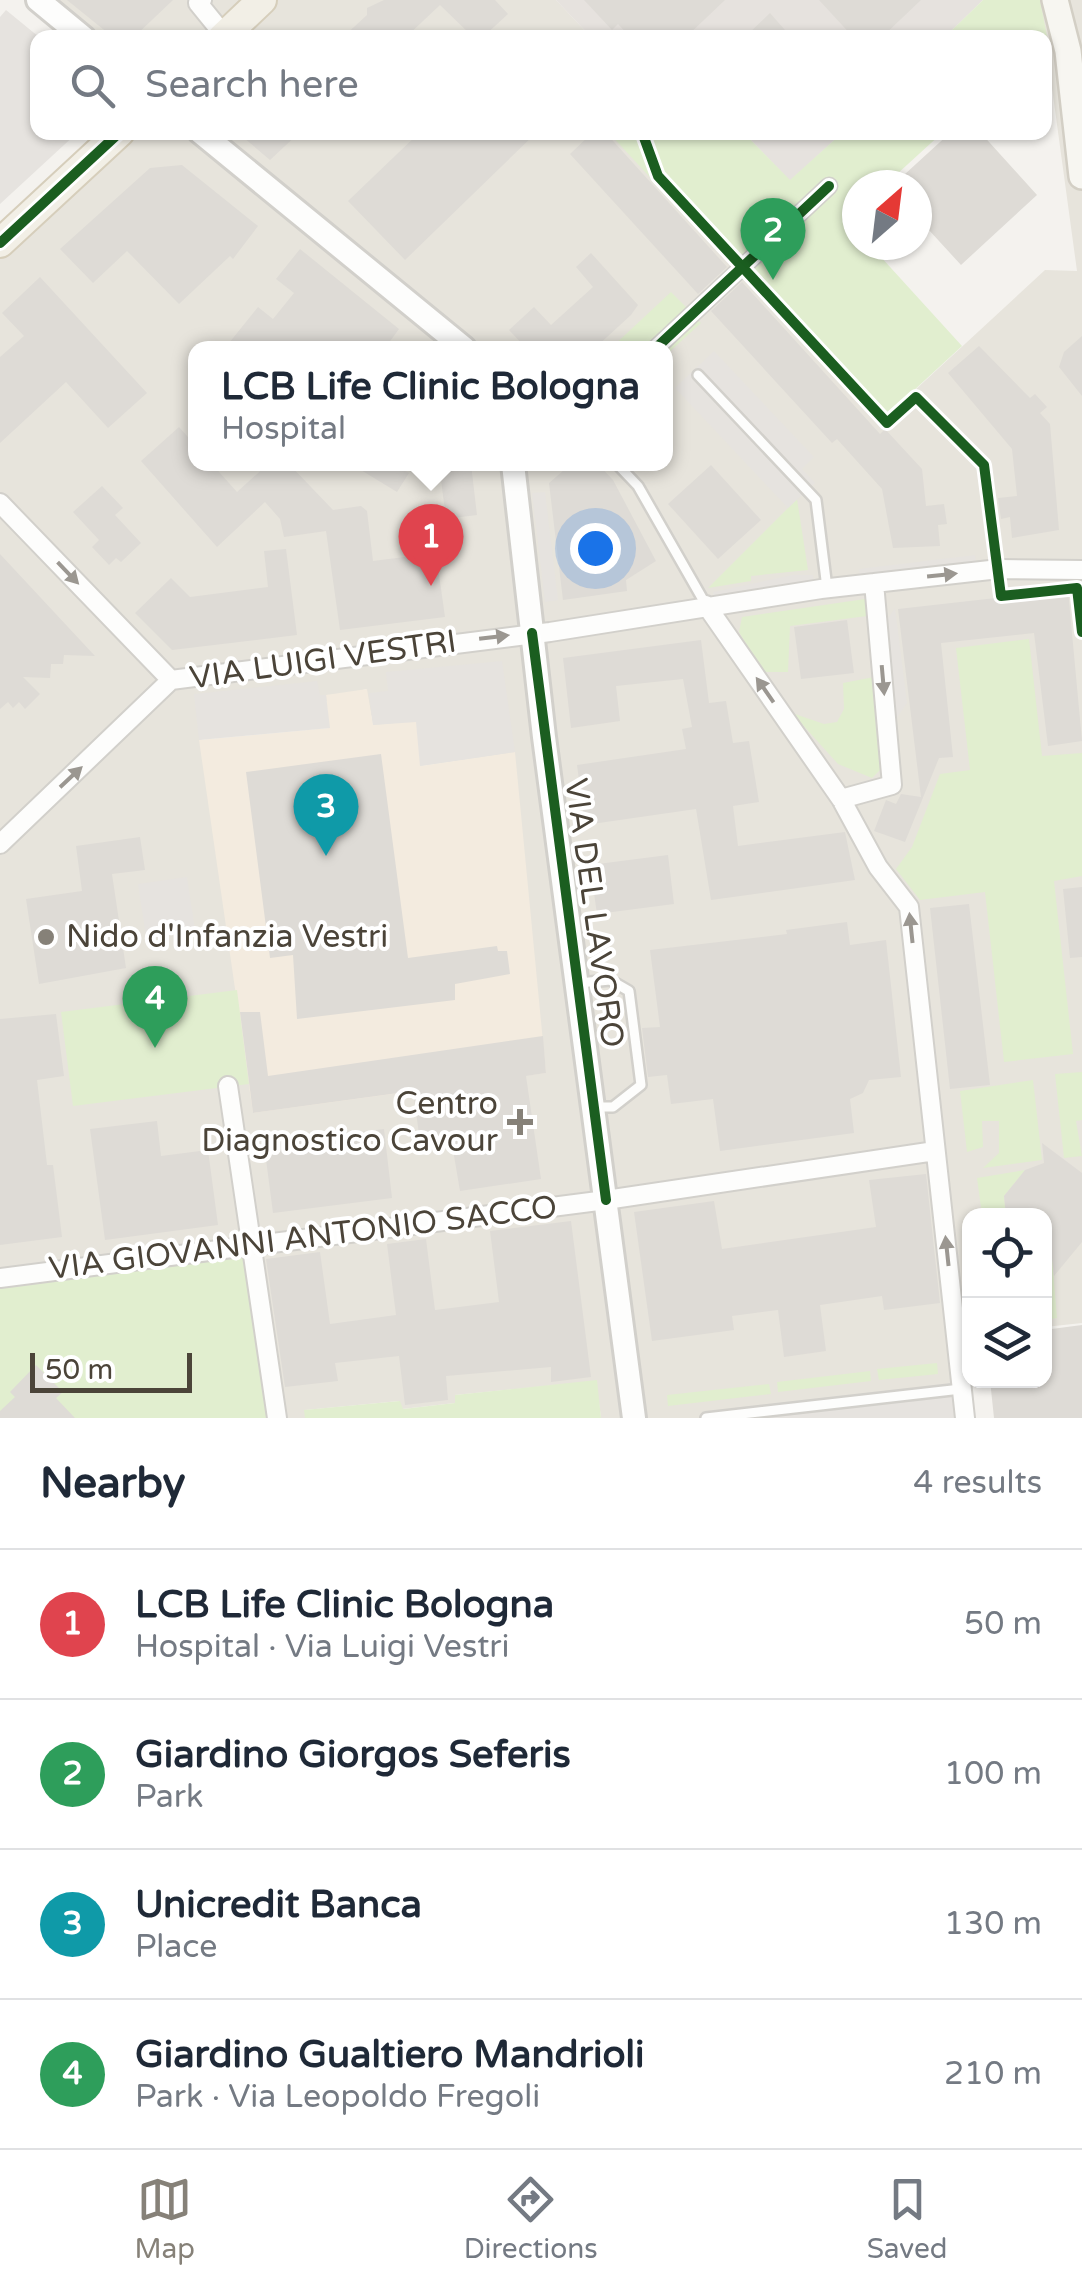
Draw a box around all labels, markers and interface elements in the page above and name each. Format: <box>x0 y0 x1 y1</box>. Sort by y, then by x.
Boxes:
search box <box>30 30 1052 140</box>
icon: search <box>65 58 120 113</box>
text: Search here <box>145 62 359 108</box>
north arrow <box>842 170 932 260</box>
pin: 2 <box>740 198 806 280</box>
popup <box>188 341 673 471</box>
text: LCB Life Clinic Bologna <box>221 364 640 410</box>
text: Hospital <box>221 410 346 448</box>
pin: 1 <box>398 504 464 586</box>
your location <box>570 523 621 574</box>
one-way arrow <box>56 561 79 585</box>
one-way arrow <box>926 567 958 583</box>
street label: VIA LUIGI VESTRI <box>187 622 459 698</box>
one-way arrow <box>479 629 510 645</box>
one-way arrow <box>875 664 891 696</box>
one-way arrow <box>756 677 775 704</box>
one-way arrow <box>59 766 83 789</box>
pin: 3 <box>294 774 358 856</box>
street label: VIA DEL LAVORO <box>556 776 632 1050</box>
one-way arrow <box>903 912 919 944</box>
place label: Nido d'Infanzia Vestri <box>66 918 388 956</box>
marker: Nido d'Infanzia Vestri <box>35 926 57 948</box>
pin: 4 <box>122 966 188 1048</box>
place label: Centro Diagnostico Cavour <box>201 1085 499 1160</box>
marker: Centro Diagnostico Cavour <box>507 1109 533 1135</box>
street label: VIA GIOVANNI ANTONIO SACCO <box>47 1188 559 1288</box>
map controls <box>962 1208 1052 1388</box>
button: locate <box>962 1208 1052 1298</box>
one-way arrow <box>939 1235 955 1267</box>
button: layers <box>962 1298 1052 1388</box>
scale bar <box>30 1348 192 1392</box>
text: 50 m <box>45 1353 113 1387</box>
text: Nearby <box>40 1458 185 1509</box>
text: 4 results <box>913 1464 1042 1502</box>
text: LCB Life Clinic Bologna <box>135 1582 554 1628</box>
text: 1 <box>62 1605 83 1643</box>
text: 50 m <box>964 1605 1042 1643</box>
text: Hospital · Via Luigi Vestri <box>135 1628 510 1666</box>
text: Giardino Giorgos Seferis <box>135 1732 571 1778</box>
text: 2 <box>62 1755 83 1793</box>
text: 100 m <box>944 1755 1042 1793</box>
text: Park <box>135 1778 203 1816</box>
text: Unicredit Banca <box>135 1882 422 1928</box>
text: 3 <box>62 1905 83 1943</box>
text: 130 m <box>944 1905 1042 1943</box>
text: Place <box>135 1928 217 1966</box>
text: Giardino Gualtiero Mandrioli <box>135 2032 645 2078</box>
text: 4 <box>62 2055 83 2093</box>
text: 210 m <box>944 2055 1042 2093</box>
text: Park · Via Leopoldo Fregoli <box>135 2078 540 2116</box>
tab: Map <box>134 2172 195 2266</box>
tab: Directions <box>464 2172 598 2266</box>
tab: Saved <box>867 2172 948 2266</box>

